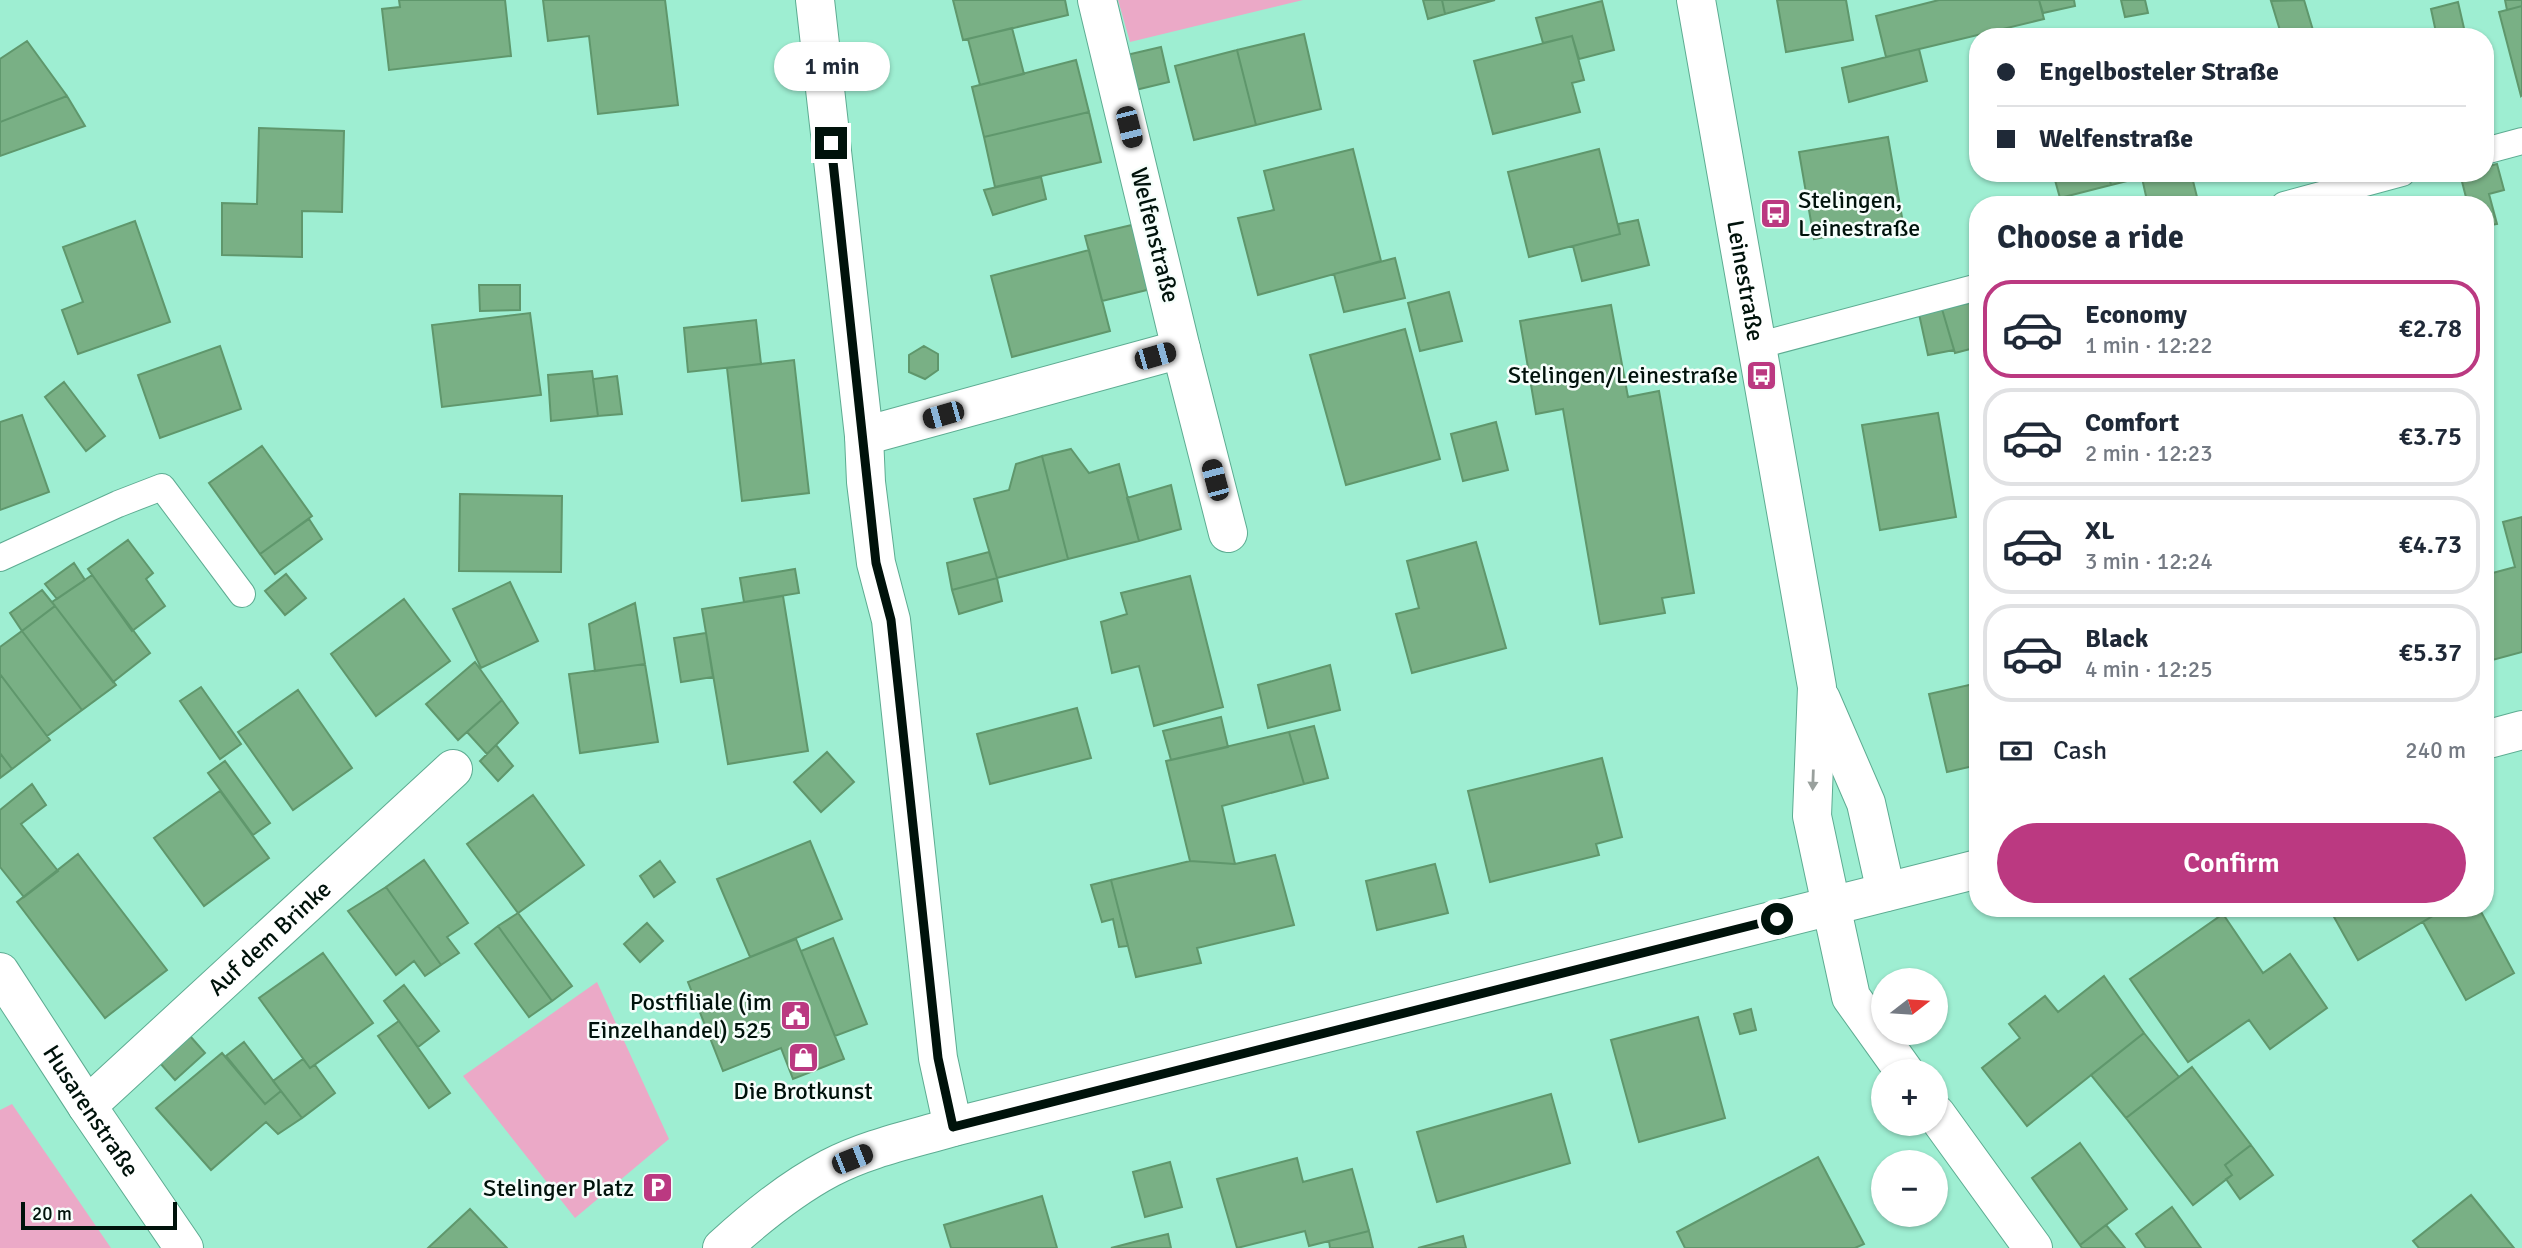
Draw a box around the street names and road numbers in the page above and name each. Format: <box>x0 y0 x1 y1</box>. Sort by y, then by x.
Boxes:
street label: Welfenstraße <box>1124 164 1186 306</box>
street label: Leinestraße <box>1720 218 1771 344</box>
street label: Auf dem Brinke <box>202 874 337 1002</box>
street label: Husarenstraße <box>36 1039 146 1183</box>

